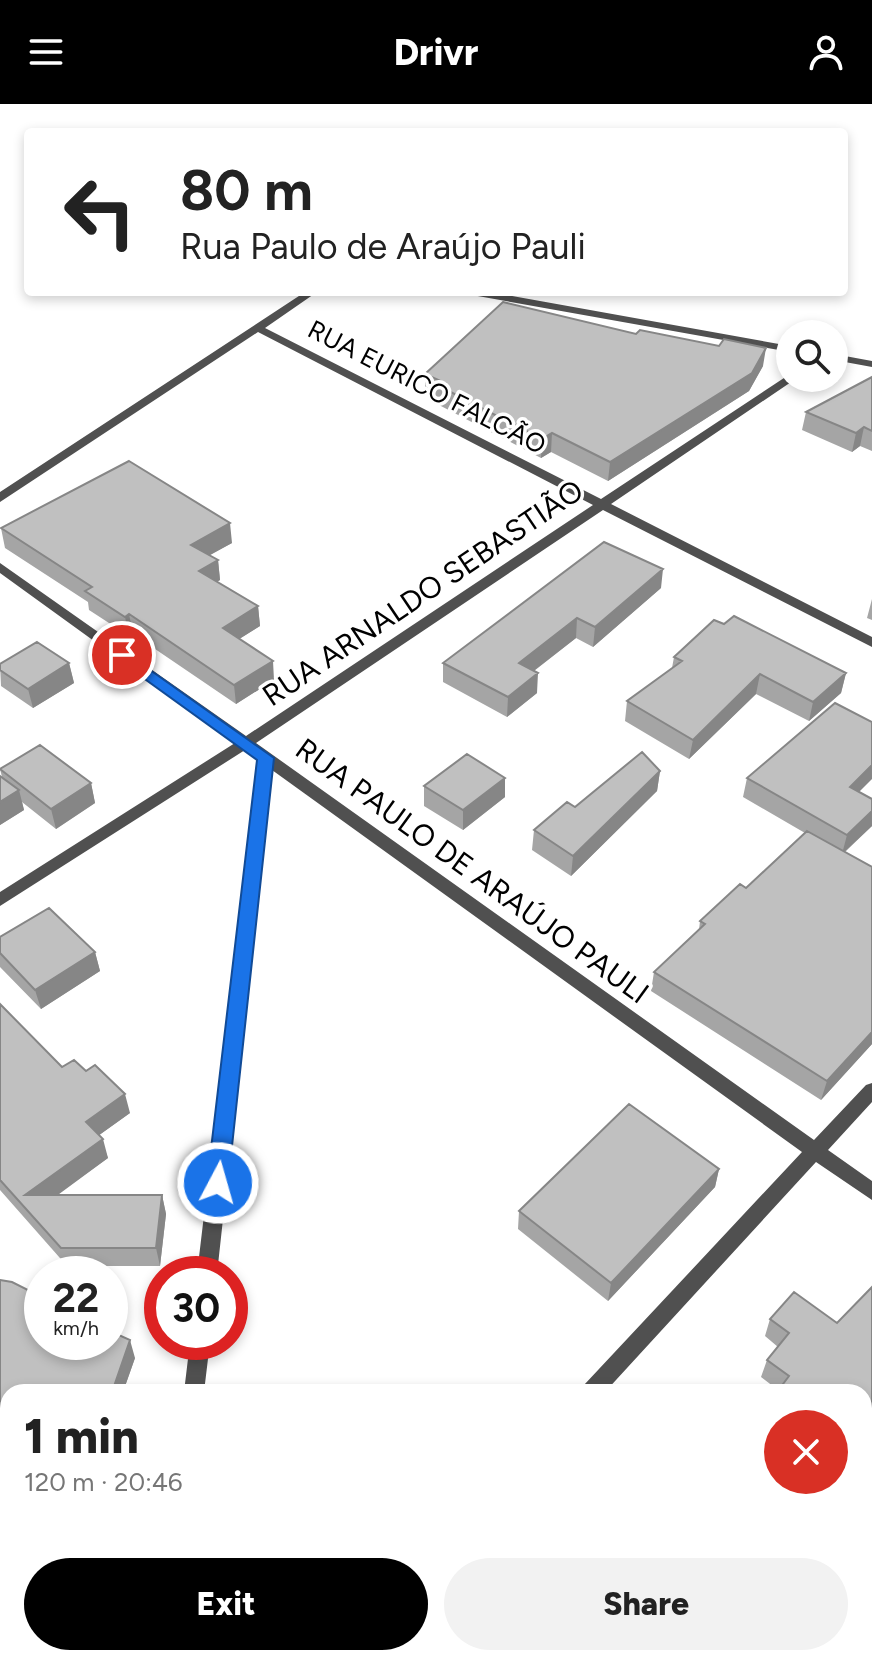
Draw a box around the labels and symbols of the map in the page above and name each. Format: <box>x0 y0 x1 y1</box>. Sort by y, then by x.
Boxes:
street label: RUA EURICO FALCÃO <box>303 313 551 461</box>
street label: RUA ARNALDO SEBASTIÃO <box>255 471 590 714</box>
pin <box>88 621 156 689</box>
street label: RUA PAULO DE ARAÚJO PAULI <box>288 730 656 1011</box>
position arrow <box>176 1141 260 1225</box>
speed limit sign: 30 <box>144 1256 248 1360</box>

